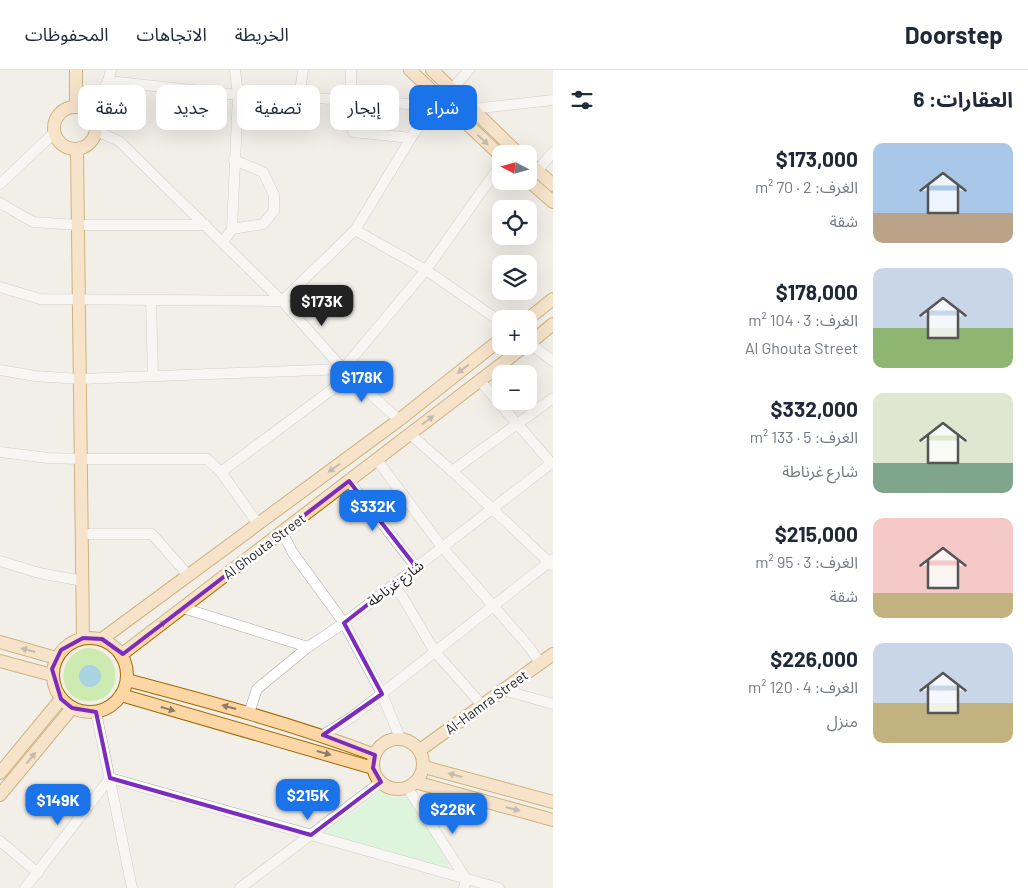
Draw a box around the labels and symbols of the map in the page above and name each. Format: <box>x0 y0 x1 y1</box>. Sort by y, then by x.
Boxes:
one-way arrow <box>477 134 489 146</box>
north arrow <box>492 145 538 190</box>
pin: $173K <box>287 284 357 327</box>
pin: $178K <box>327 360 397 403</box>
one-way arrow <box>457 364 470 375</box>
one-way arrow <box>421 415 434 426</box>
one-way arrow <box>327 463 341 473</box>
pin: $332K <box>338 490 408 532</box>
street label: Al Ghouta Street <box>219 509 309 583</box>
street label: شارع غرناطة <box>363 556 428 612</box>
one-way arrow <box>153 620 167 630</box>
one-way arrow <box>20 646 36 654</box>
street label: Al-Hamra Street <box>441 666 531 738</box>
one-way arrow <box>221 703 236 711</box>
one-way arrow <box>161 705 176 713</box>
one-way arrow <box>317 750 332 758</box>
one-way arrow <box>26 751 37 764</box>
one-way arrow <box>448 771 463 779</box>
pin: $215K <box>273 778 343 821</box>
pin: $149K <box>23 784 93 826</box>
pin: $226K <box>418 792 488 835</box>
one-way arrow <box>506 805 521 813</box>

